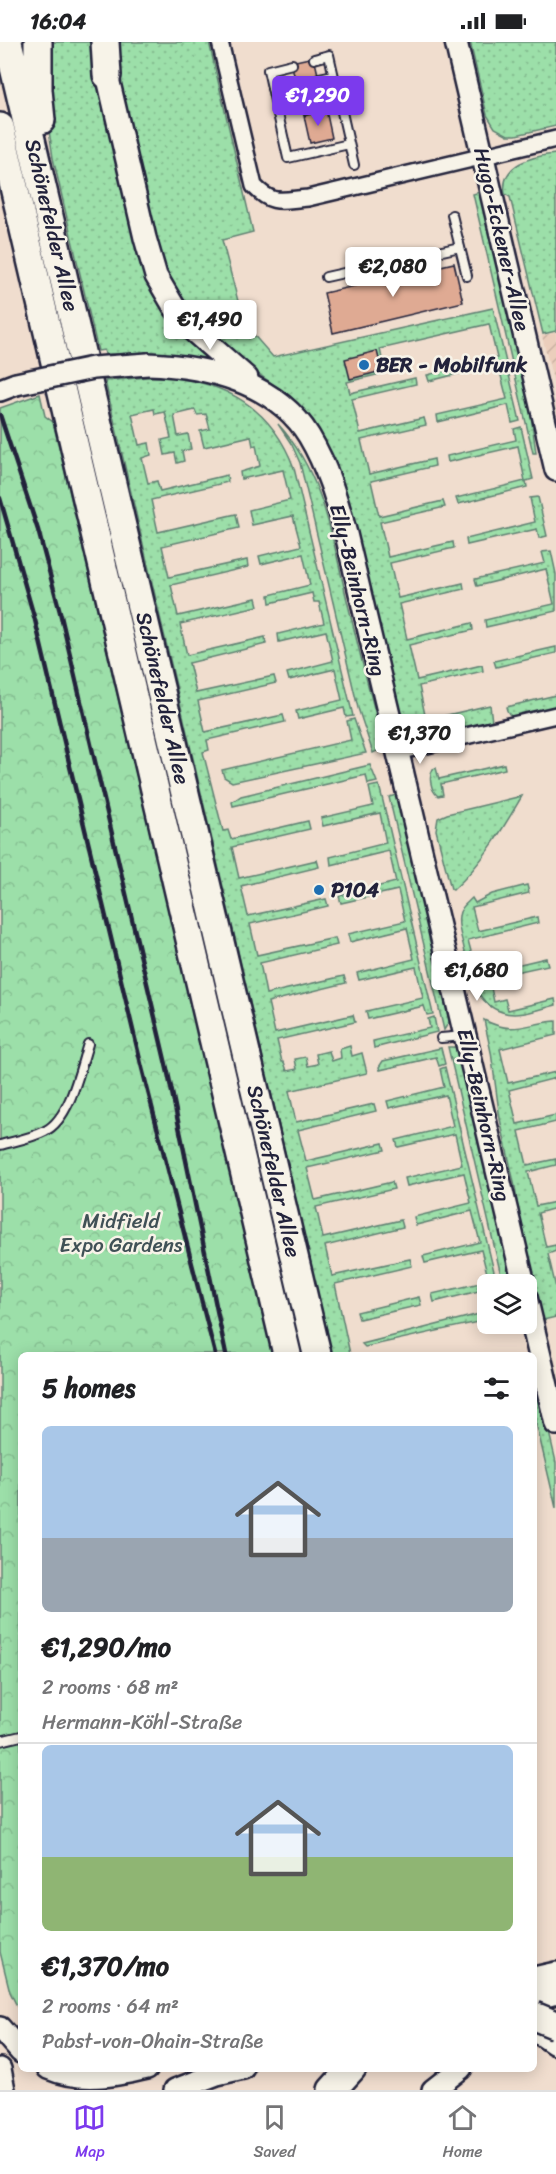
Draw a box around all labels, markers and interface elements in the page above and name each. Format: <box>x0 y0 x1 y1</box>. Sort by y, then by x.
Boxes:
text: 16:04 <box>30 2 86 41</box>
pin: €1,290 <box>269 76 367 127</box>
text: €1,290 <box>286 78 350 113</box>
street label: Schönefelder Allee <box>14 135 90 315</box>
street label: Hugo-Eckener-Allee <box>462 143 542 335</box>
pin: €2,080 <box>344 247 442 298</box>
text: €2,080 <box>359 249 427 284</box>
pin: €1,490 <box>161 300 259 351</box>
text: €1,490 <box>178 302 242 337</box>
place label: BER - Mobilfunk <box>376 346 528 384</box>
marker: BER - Mobilfunk <box>357 358 371 372</box>
street label: Elly-Beinhorn-Ring <box>318 500 398 680</box>
street label: Schönefelder Allee <box>125 608 201 788</box>
pin: €1,370 <box>371 714 469 765</box>
text: €1,370 <box>389 716 451 751</box>
place label: P104 <box>331 871 379 909</box>
marker: P104 <box>312 883 326 897</box>
pin: €1,680 <box>428 951 526 1002</box>
text: €1,680 <box>445 953 509 988</box>
street label: Elly-Beinhorn-Ring <box>446 1025 522 1205</box>
street label: Schönefelder Allee <box>236 1081 312 1261</box>
park label: Midfield Expo Gardens <box>60 1202 183 1264</box>
map controls <box>477 1274 537 1334</box>
button: layers <box>477 1274 537 1334</box>
text: 5 homes <box>42 1365 135 1411</box>
icon: filters <box>480 1372 513 1405</box>
icon: home <box>224 1465 332 1573</box>
text: €1,290/mo <box>42 1624 171 1670</box>
text: 2 rooms · 68 m² <box>42 1670 178 1705</box>
text: Hermann-Köhl-Straße <box>42 1705 242 1740</box>
icon: home <box>224 1784 332 1892</box>
text: €1,370/mo <box>42 1943 169 1989</box>
text: 2 rooms · 64 m² <box>42 1989 179 2024</box>
text: Pabst-von-Ohain-Straße <box>42 2024 263 2059</box>
tab: Map <box>73 2101 106 2166</box>
tab: Saved <box>253 2101 296 2166</box>
tab: Home <box>443 2101 483 2166</box>

